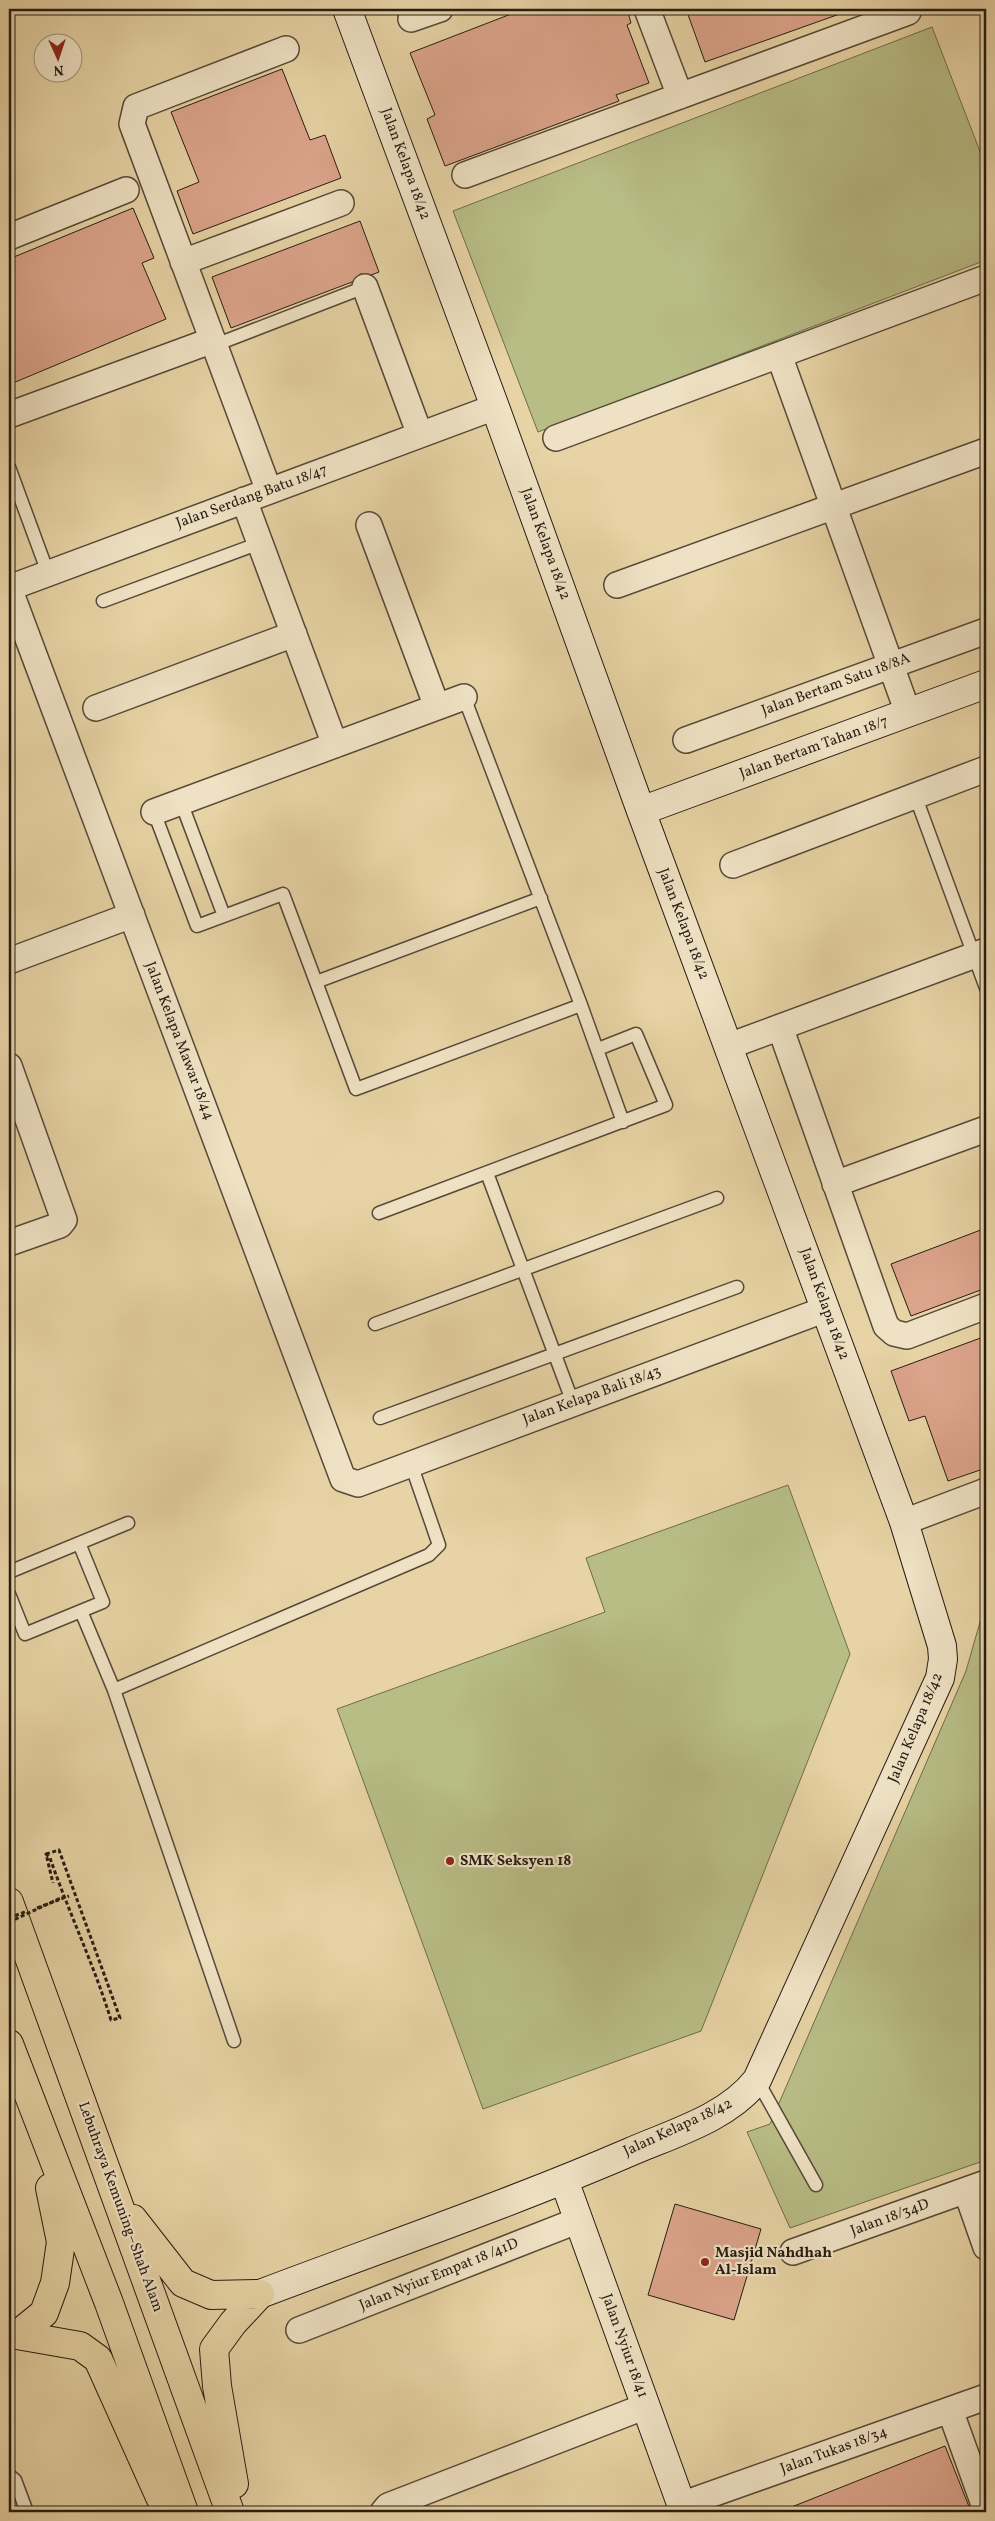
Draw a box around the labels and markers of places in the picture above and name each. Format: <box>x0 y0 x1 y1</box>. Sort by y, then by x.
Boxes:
place label: SMK Seksyen 18 <box>460 1851 571 1872</box>
marker: SMK Seksyen 18 <box>444 1855 456 1867</box>
place label: Masjid Nahdhah Al-Islam <box>715 2243 832 2281</box>
marker: Masjid Nahdhah Al-Islam <box>699 2256 711 2268</box>

